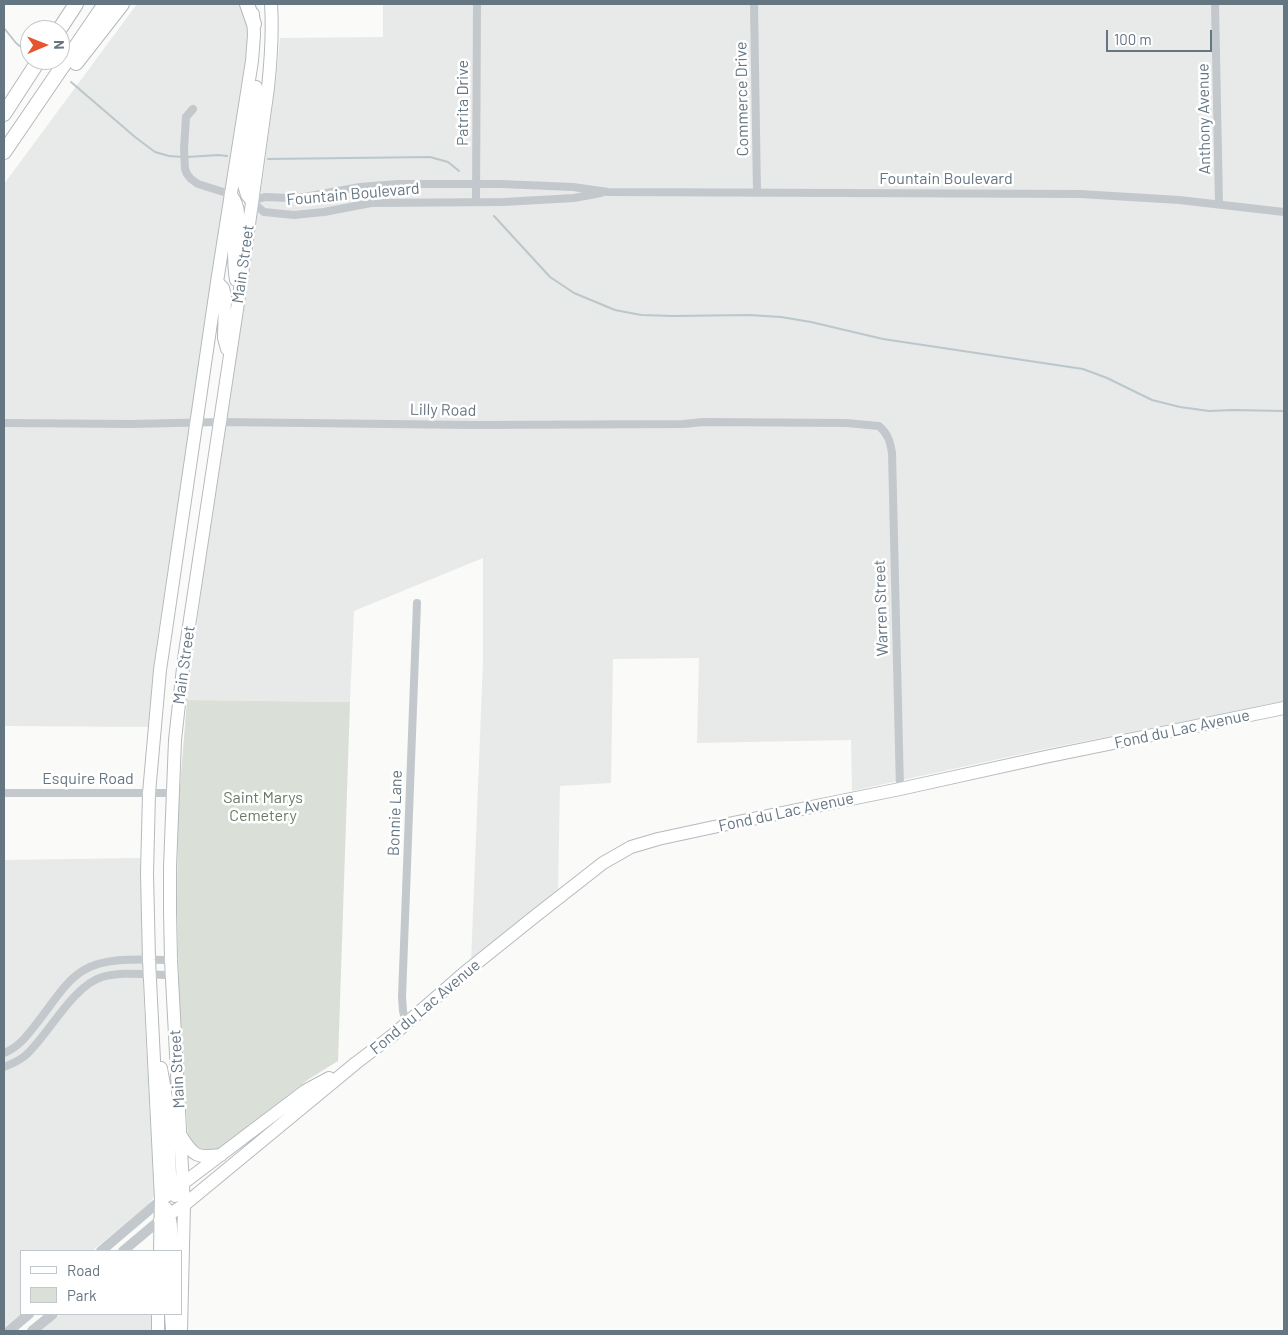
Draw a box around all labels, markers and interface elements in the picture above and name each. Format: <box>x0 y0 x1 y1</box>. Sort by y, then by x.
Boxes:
north arrow <box>20 20 70 70</box>
scale bar <box>1108 20 1214 52</box>
text: 100 m <box>1114 30 1152 48</box>
text: N <box>51 40 68 50</box>
street label: Commerce Drive <box>731 41 753 157</box>
street label: Patrita Drive <box>453 60 473 146</box>
street label: Anthony Avenue <box>1193 63 1215 175</box>
street label: Fountain Boulevard <box>879 169 1013 189</box>
street label: Fountain Boulevard <box>286 179 420 209</box>
street label: Main Street <box>228 223 258 305</box>
street label: Lilly Road <box>410 400 476 420</box>
street label: Warren Street <box>870 559 892 657</box>
street label: Main Street <box>169 624 199 706</box>
street label: Fond du Lac Avenue <box>1113 705 1251 753</box>
street label: Esquire Road <box>42 769 134 789</box>
street label: Bonnie Lane <box>384 770 406 856</box>
park label: Saint Marys Cemetery <box>223 788 303 826</box>
street label: Fond du Lac Avenue <box>717 788 855 836</box>
street label: Fond du Lac Avenue <box>366 955 484 1059</box>
street label: Main Street <box>165 1029 189 1109</box>
legend <box>20 1250 182 1315</box>
text: Road <box>67 1261 100 1279</box>
text: Park <box>67 1286 96 1304</box>

